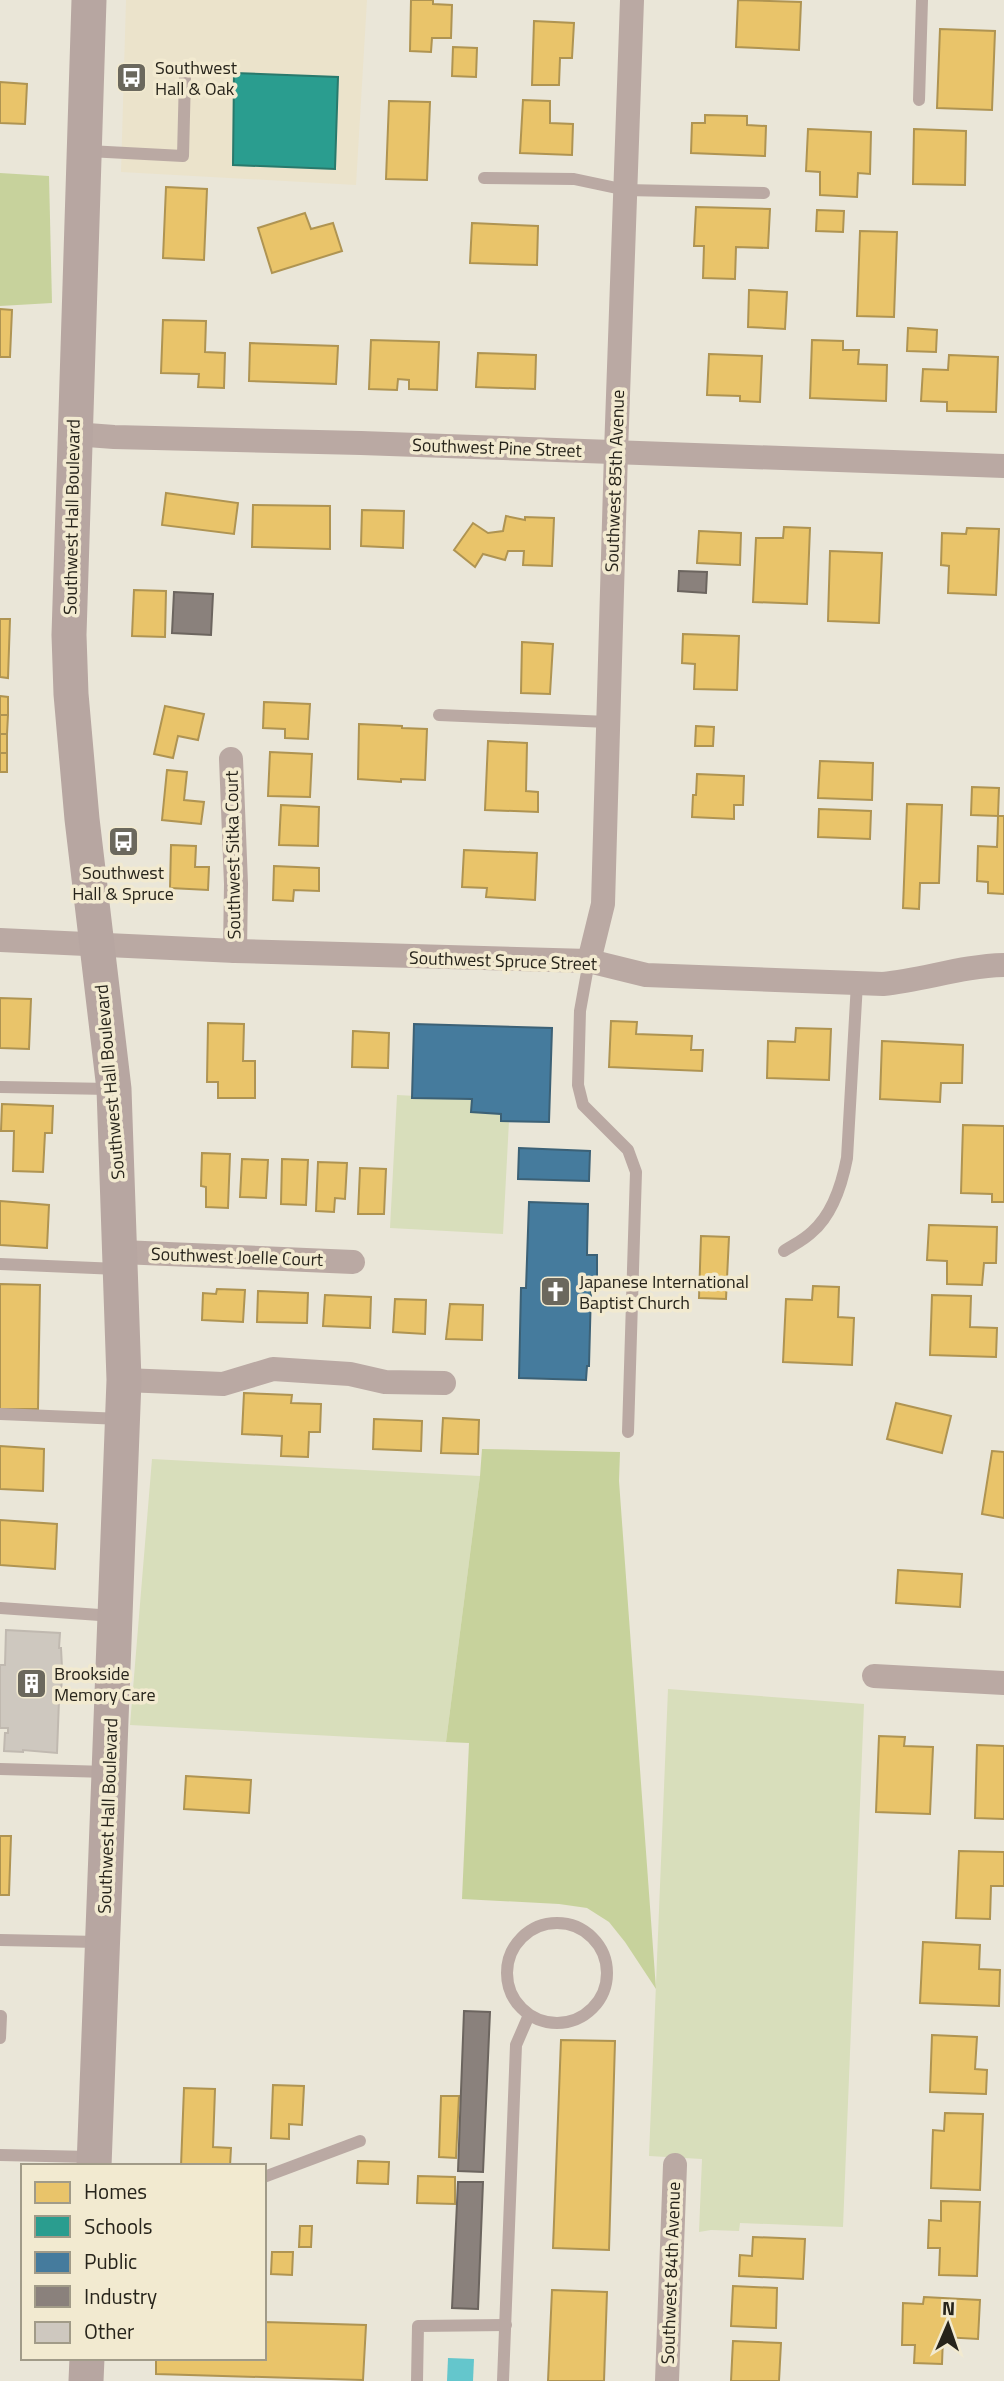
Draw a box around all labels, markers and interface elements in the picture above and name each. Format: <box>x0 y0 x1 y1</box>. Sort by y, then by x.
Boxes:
place label: Southwest Hall & Oak <box>155 54 238 102</box>
bus stop icon: Southwest Hall & Oak <box>115 61 149 95</box>
street label: Southwest 85th Avenue <box>598 389 631 573</box>
street label: Southwest Hall Boulevard <box>56 419 87 615</box>
street label: Southwest Pine Street <box>412 431 583 464</box>
street label: Southwest Sitka Court <box>218 770 247 940</box>
bus stop icon: Southwest Hall & Spruce <box>106 825 140 859</box>
place label: Southwest Hall & Spruce <box>72 859 174 907</box>
street label: Southwest Spruce Street <box>408 944 598 977</box>
street label: Southwest Hall Boulevard <box>88 983 131 1181</box>
street label: Southwest Joelle Court <box>150 1240 324 1273</box>
place label: Japanese International Baptist Church <box>579 1268 749 1316</box>
church icon: Japanese International Baptist Church <box>539 1275 573 1309</box>
place label: Brookside Memory Care <box>54 1660 156 1708</box>
building icon: Brookside Memory Care <box>14 1667 48 1701</box>
street label: Southwest Hall Boulevard <box>91 1718 124 1914</box>
legend <box>21 2164 266 2360</box>
text: Homes <box>84 2175 147 2207</box>
street label: Southwest 84th Avenue <box>654 2181 687 2365</box>
text: Schools <box>84 2210 153 2242</box>
text: Public <box>84 2245 137 2277</box>
text: Industry <box>84 2280 157 2312</box>
north arrow <box>913 2290 983 2360</box>
text: N <box>942 2293 956 2322</box>
text: Other <box>84 2315 134 2347</box>

